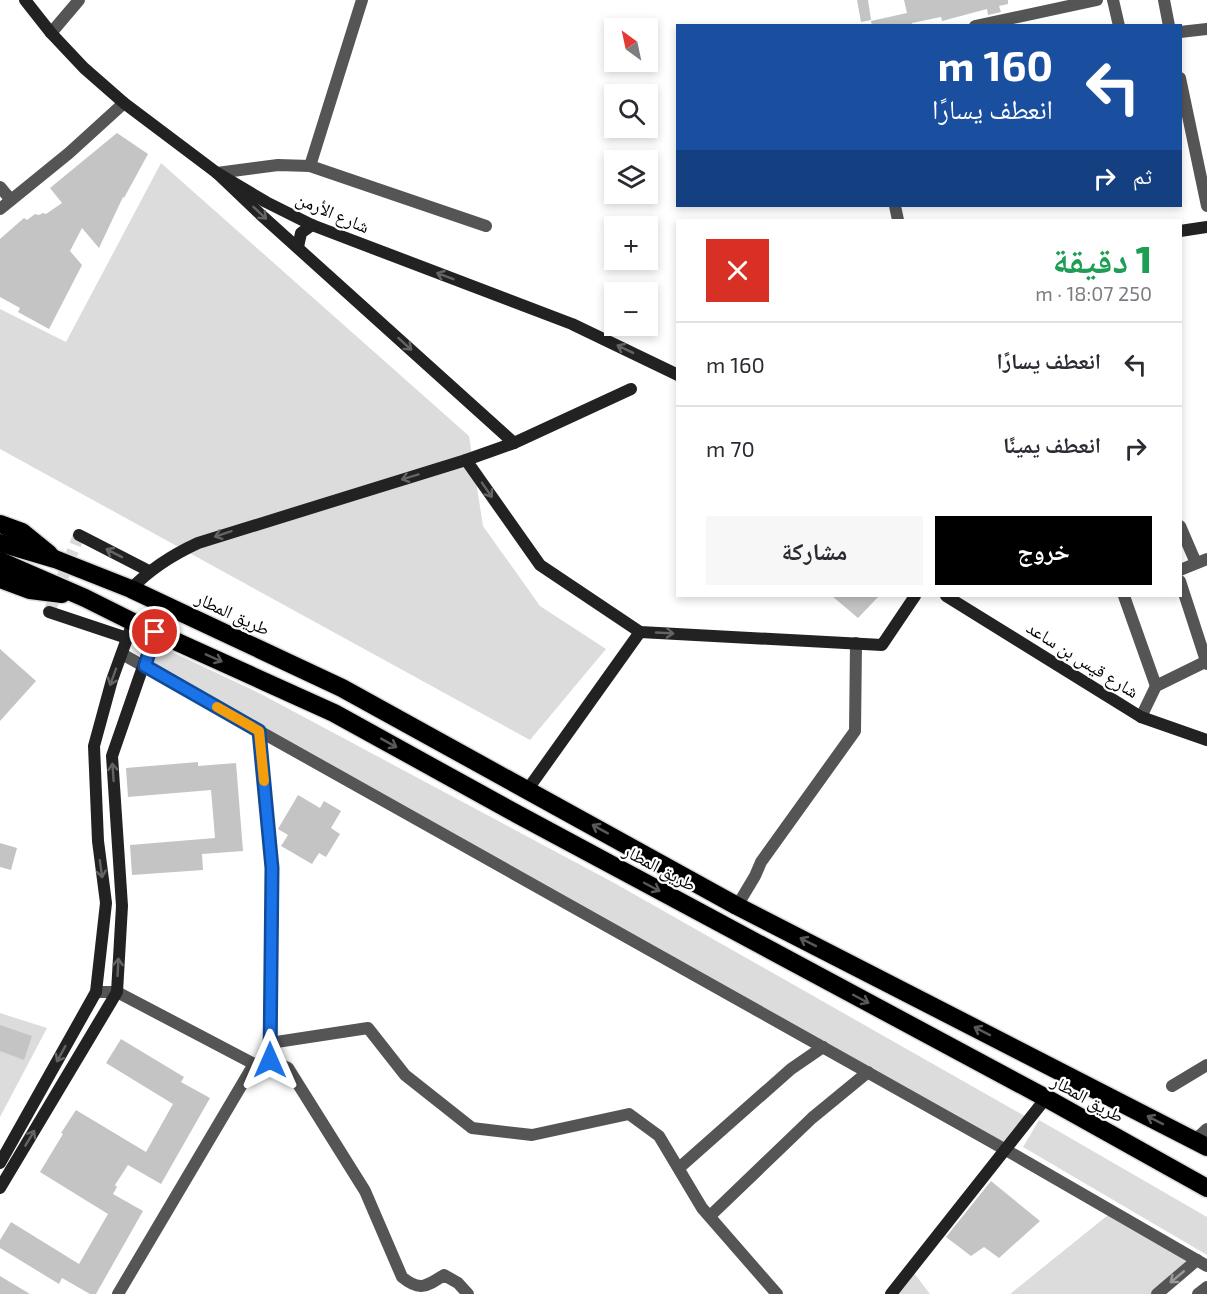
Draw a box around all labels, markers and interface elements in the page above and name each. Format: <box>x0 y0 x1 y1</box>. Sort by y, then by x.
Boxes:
north arrow <box>604 18 658 72</box>
map controls <box>604 18 658 336</box>
text: 160 m <box>937 39 1053 89</box>
icon: left <box>1074 48 1152 126</box>
button: search <box>604 84 658 138</box>
text: انعطف يسارًا <box>932 92 1053 124</box>
button: layers <box>604 150 658 204</box>
icon: right <box>1088 162 1121 195</box>
text: ثم <box>1133 162 1152 188</box>
street label: شارع الأرمن <box>293 187 373 238</box>
one-way arrow <box>252 206 267 220</box>
button: + <box>604 216 658 270</box>
text: 1 دقيقة <box>1052 237 1152 280</box>
button: close <box>706 239 769 302</box>
one-way arrow <box>436 270 455 281</box>
text: 250 m · 18:07 <box>1035 281 1152 305</box>
button: − <box>604 282 658 336</box>
one-way arrow <box>397 336 412 351</box>
one-way arrow <box>617 343 635 355</box>
text: انعطف يسارًا <box>996 347 1101 373</box>
icon: left <box>1119 348 1152 381</box>
text: 160 m <box>706 351 765 377</box>
text: انعطف يمينًا <box>1003 431 1101 457</box>
icon: right <box>1119 432 1152 465</box>
text: 70 m <box>706 435 755 461</box>
one-way arrow <box>401 472 420 483</box>
one-way arrow <box>481 482 493 498</box>
button: مشاركة <box>706 516 923 585</box>
button: خروج <box>935 516 1152 585</box>
one-way arrow <box>214 529 233 540</box>
one-way arrow <box>106 547 123 559</box>
street label: طريق المطار <box>191 586 274 641</box>
pin <box>129 606 180 657</box>
icon: arrive <box>138 615 171 648</box>
street label: شارع قيس بن ساعد <box>1022 616 1143 703</box>
one-way arrow <box>654 628 674 639</box>
one-way arrow <box>204 653 222 665</box>
one-way arrow <box>107 667 118 686</box>
one-way arrow <box>380 737 397 749</box>
one-way arrow <box>107 763 118 783</box>
one-way arrow <box>592 823 609 835</box>
street label: طريق المطار <box>618 838 700 896</box>
one-way arrow <box>96 859 107 879</box>
one-way arrow <box>643 882 661 893</box>
one-way arrow <box>800 936 817 948</box>
one-way arrow <box>113 958 124 977</box>
one-way arrow <box>852 993 869 1005</box>
one-way arrow <box>973 1025 991 1036</box>
position arrow <box>238 1028 302 1092</box>
one-way arrow <box>55 1045 67 1062</box>
street label: طريق المطار <box>1047 1069 1128 1128</box>
one-way arrow <box>1147 1114 1165 1125</box>
one-way arrow <box>24 1130 36 1147</box>
one-way arrow <box>1170 1270 1185 1284</box>

